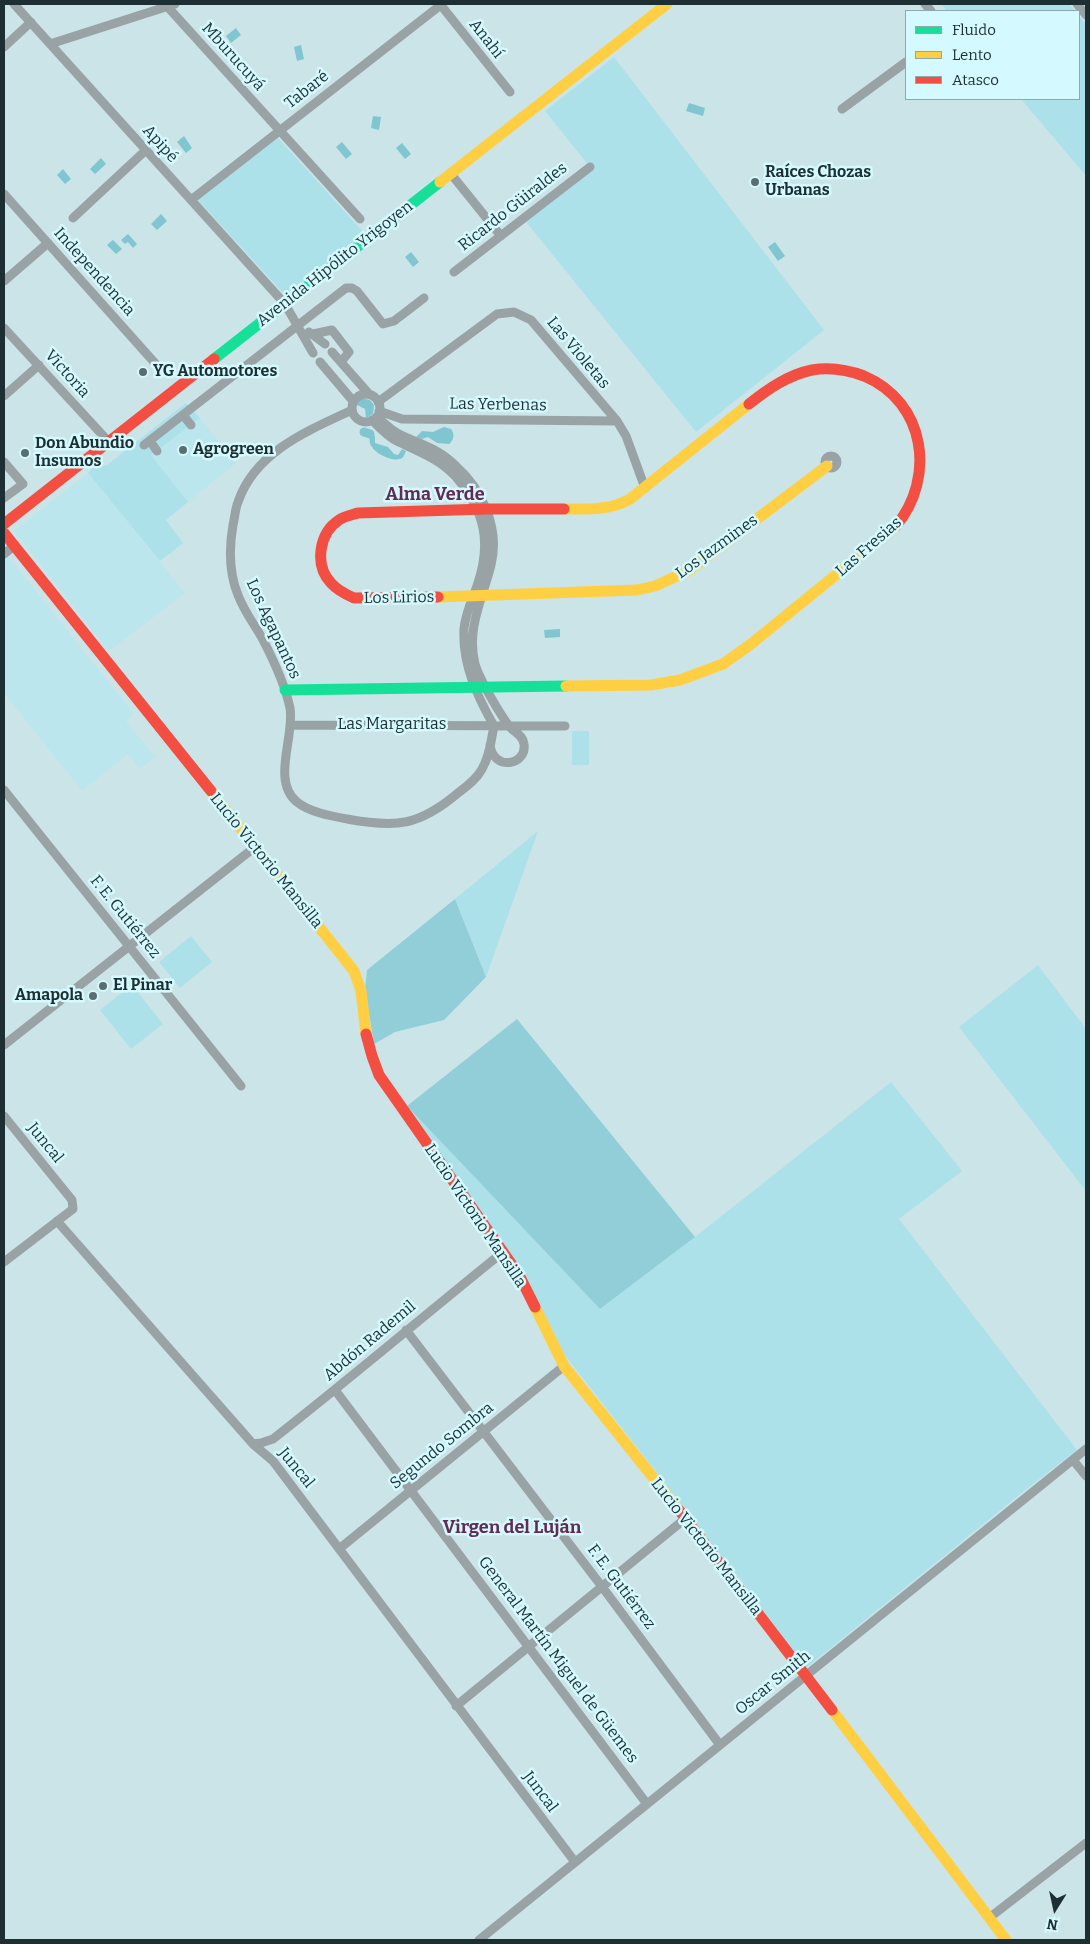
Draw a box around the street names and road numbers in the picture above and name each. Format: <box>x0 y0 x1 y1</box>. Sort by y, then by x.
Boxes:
street label: Anahí <box>465 16 507 62</box>
street label: Mburucuyá <box>197 19 269 95</box>
street label: Tabaré <box>281 67 333 113</box>
street label: Apipé <box>138 121 182 167</box>
street label: Ricardo Güiraldes <box>455 159 571 255</box>
street label: Avenida Hipólito Yrigoyen <box>253 197 417 331</box>
street label: Independencia <box>49 224 139 320</box>
street label: Las Violetas <box>542 313 614 393</box>
street label: Victoria <box>40 346 94 402</box>
street label: Las Yerbenas <box>449 395 547 415</box>
street label: Los Jazmines <box>672 511 762 583</box>
street label: Las Fresias <box>832 513 906 581</box>
street label: Los Agapantos <box>241 576 305 682</box>
street label: Los Lirios <box>364 588 434 608</box>
street label: Las Margaritas <box>338 715 446 735</box>
street label: Lucio Victorio Mansilla <box>205 789 327 933</box>
street label: F. E. Gutiérrez <box>86 872 164 962</box>
street label: Juncal <box>23 1119 67 1167</box>
street label: Lucio Victorio Mansilla <box>420 1141 530 1291</box>
street label: Abdón Rademil <box>320 1297 420 1385</box>
street label: Segundo Sombra <box>386 1398 498 1494</box>
street label: Juncal <box>274 1444 318 1492</box>
street label: Lucio Victorio Mansilla <box>647 1475 765 1619</box>
street label: F. E. Gutiérrez <box>583 1541 659 1633</box>
street label: General Martín Miguel de Güemes <box>474 1553 642 1767</box>
street label: Oscar Smith <box>732 1647 814 1719</box>
street label: Juncal <box>518 1768 562 1816</box>

